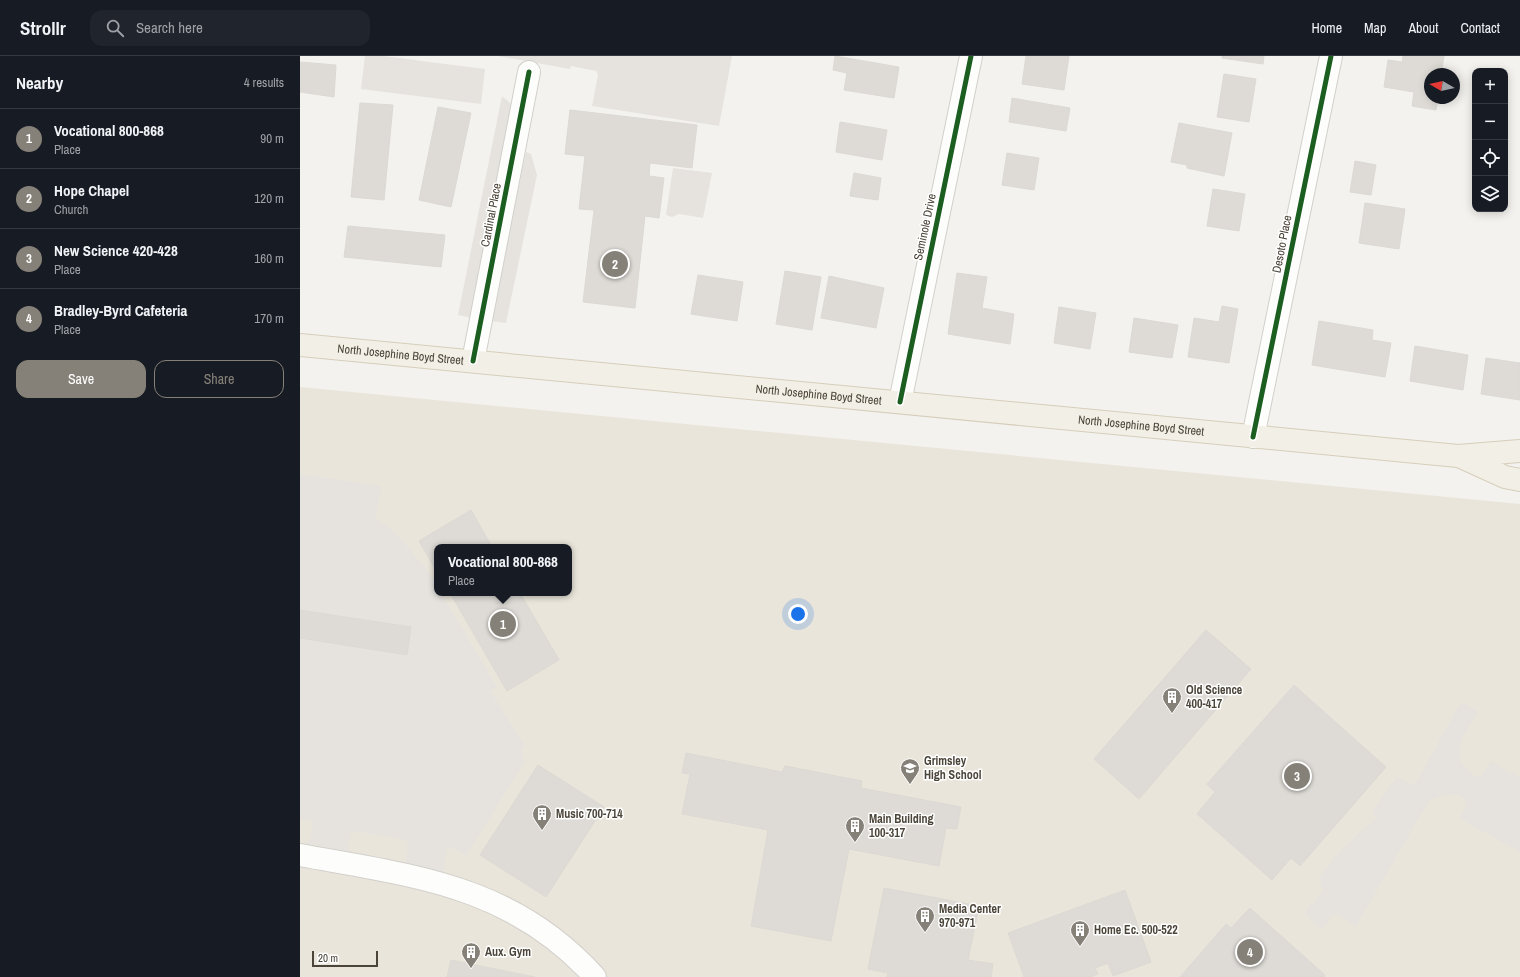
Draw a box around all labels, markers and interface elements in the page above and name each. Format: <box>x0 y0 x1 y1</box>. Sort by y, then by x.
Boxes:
search box <box>90 10 370 46</box>
text: Strollr <box>20 15 66 41</box>
icon: search <box>104 17 126 39</box>
text: Search here <box>136 17 203 38</box>
text: Home <box>1311 19 1342 37</box>
text: Map <box>1364 19 1386 37</box>
text: About <box>1408 19 1438 37</box>
text: Contact <box>1460 19 1500 37</box>
north arrow <box>1424 68 1460 104</box>
map controls <box>1472 68 1508 212</box>
button: + <box>1472 68 1508 104</box>
text: Nearby <box>16 71 63 94</box>
text: 4 results <box>244 74 284 91</box>
button: − <box>1472 104 1508 140</box>
text: Vocational 800-868 <box>54 120 164 141</box>
text: 1 <box>26 130 32 147</box>
text: 90 m <box>260 130 284 147</box>
button: locate <box>1472 140 1508 176</box>
text: Place <box>54 141 81 158</box>
button: layers <box>1472 176 1508 212</box>
text: Hope Chapel <box>54 180 129 201</box>
street label: Cardinal Place <box>477 182 505 248</box>
text: 2 <box>26 190 32 207</box>
text: 120 m <box>254 190 284 207</box>
street label: Seminole Drive <box>910 192 940 262</box>
text: Church <box>54 201 88 218</box>
street label: Desoto Place <box>1269 214 1295 274</box>
text: New Science 420-428 <box>54 240 178 261</box>
pin: 2 <box>602 249 628 279</box>
text: 3 <box>26 250 32 267</box>
text: 160 m <box>254 250 284 267</box>
text: Place <box>54 261 81 278</box>
text: Bradley-Byrd Cafeteria <box>54 300 187 321</box>
text: 4 <box>26 310 32 327</box>
text: 170 m <box>254 310 284 327</box>
text: Place <box>54 321 81 338</box>
street label: North Josephine Boyd Street <box>337 341 465 369</box>
button: Save <box>16 360 146 398</box>
button: Share <box>154 360 284 398</box>
street label: North Josephine Boyd Street <box>755 381 883 409</box>
street label: North Josephine Boyd Street <box>1077 412 1205 440</box>
popup <box>434 544 572 596</box>
text: Vocational 800-868 <box>448 551 558 572</box>
text: Place <box>448 572 475 589</box>
your location <box>788 604 808 624</box>
pin: 1 <box>490 609 516 639</box>
place label: Old Science 400-417 <box>1186 682 1243 712</box>
building icon: Old Science 400-417 <box>1161 686 1183 714</box>
place label: Grimsley High School <box>924 753 982 783</box>
school or university icon: Grimsley High School <box>899 757 921 785</box>
pin: 3 <box>1284 761 1310 791</box>
building icon: Music 700-714 <box>531 803 553 831</box>
place label: Music 700-714 <box>556 806 623 822</box>
place label: Main Building 100-317 <box>869 811 934 841</box>
building icon: Main Building 100-317 <box>844 815 866 843</box>
place label: Media Center 970-971 <box>939 901 1001 931</box>
building icon: Media Center 970-971 <box>914 905 936 933</box>
building icon: Home Ec. 500-522 <box>1069 919 1091 947</box>
place label: Home Ec. 500-522 <box>1094 922 1178 938</box>
pin: 4 <box>1237 937 1263 967</box>
building icon: Aux. Gym <box>460 941 482 969</box>
place label: Aux. Gym <box>485 944 531 960</box>
scale bar <box>312 949 378 968</box>
text: 20 m <box>318 951 338 965</box>

